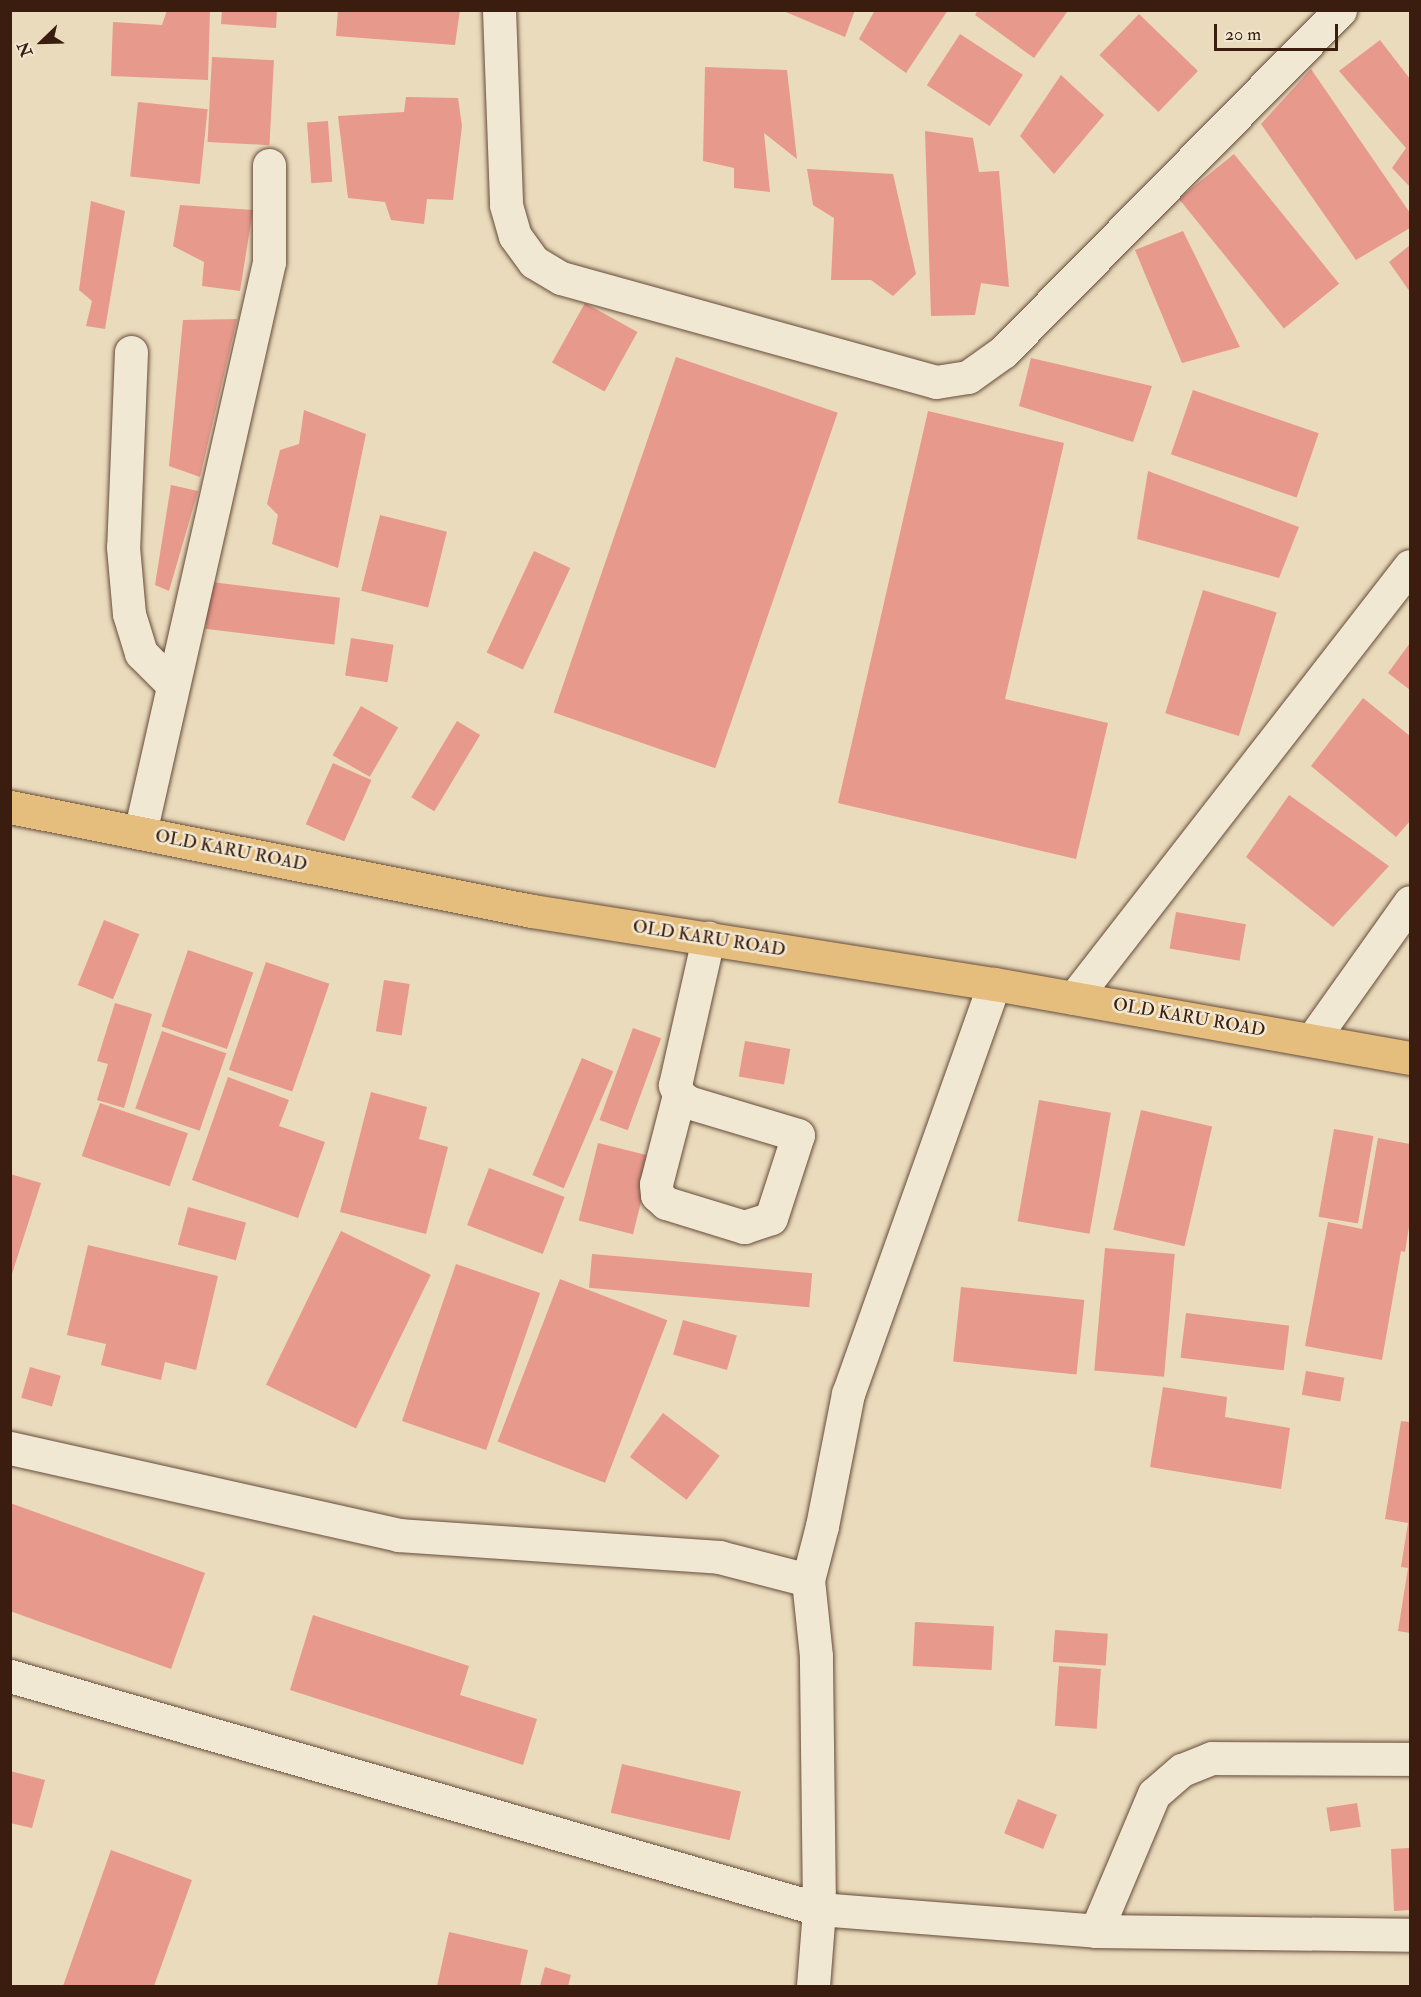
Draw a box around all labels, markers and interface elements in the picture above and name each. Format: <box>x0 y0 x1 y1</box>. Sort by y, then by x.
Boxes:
north arrow <box>12 12 72 72</box>
scale bar <box>1217 12 1342 50</box>
text: 20 m <box>1225 23 1261 46</box>
text: N <box>13 39 37 60</box>
street label: OLD KARU ROAD <box>153 826 309 876</box>
street label: OLD KARU ROAD <box>631 916 787 962</box>
street label: OLD KARU ROAD <box>1111 994 1267 1042</box>

